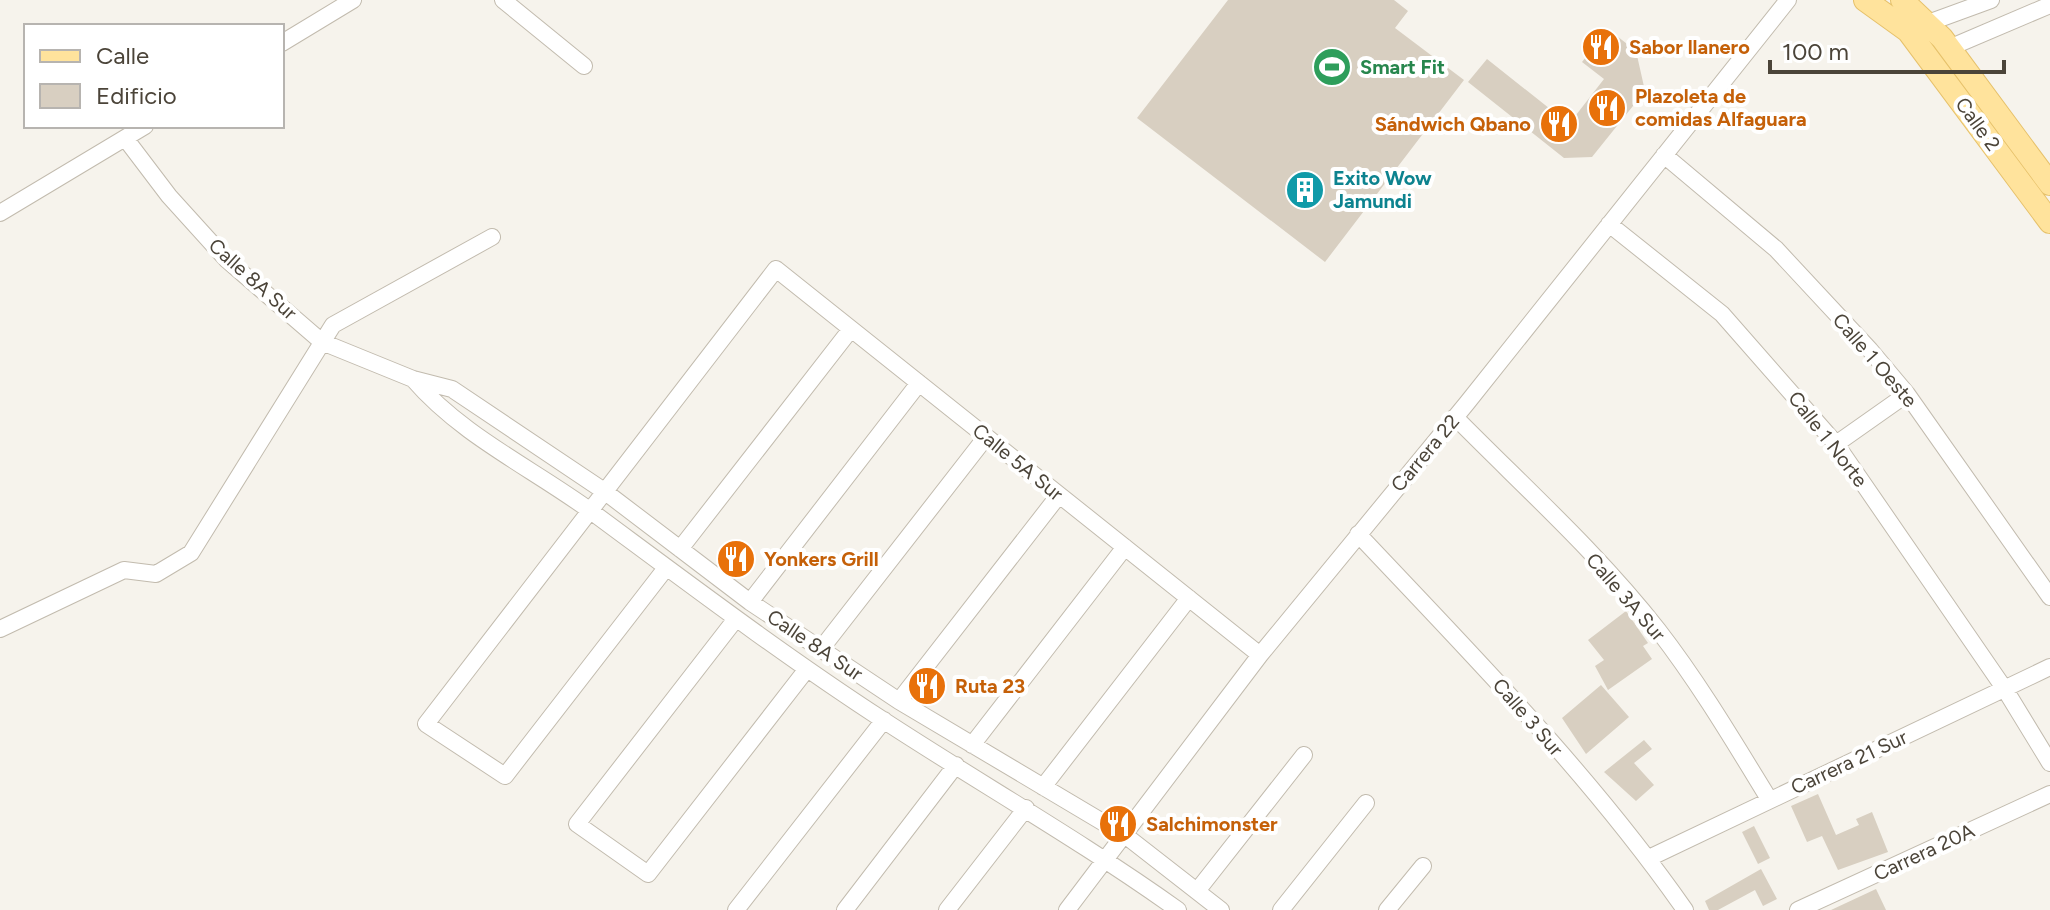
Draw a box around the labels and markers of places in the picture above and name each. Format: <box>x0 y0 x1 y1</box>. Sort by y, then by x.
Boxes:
restaurant icon: Sabor llanero <box>1580 26 1622 68</box>
place label: Sabor llanero <box>1629 35 1750 59</box>
sports icon: Smart Fit <box>1311 46 1353 88</box>
place label: Smart Fit <box>1360 55 1445 79</box>
place label: Plazoleta de comidas Alfaguara <box>1635 84 1807 131</box>
restaurant icon: Plazoleta de comidas Alfaguara <box>1586 87 1628 129</box>
restaurant icon: Sándwich Qbano <box>1538 103 1580 145</box>
place label: Sándwich Qbano <box>1375 112 1531 136</box>
place label: Exito Wow Jamundi <box>1333 166 1432 213</box>
building icon: Exito Wow Jamundi <box>1284 169 1326 211</box>
restaurant icon: Yonkers Grill <box>715 538 757 580</box>
place label: Yonkers Grill <box>764 547 879 571</box>
restaurant icon: Ruta 23 <box>906 665 948 707</box>
place label: Ruta 23 <box>955 674 1025 698</box>
restaurant icon: Salchimonster <box>1097 803 1139 845</box>
place label: Salchimonster <box>1146 812 1278 836</box>

